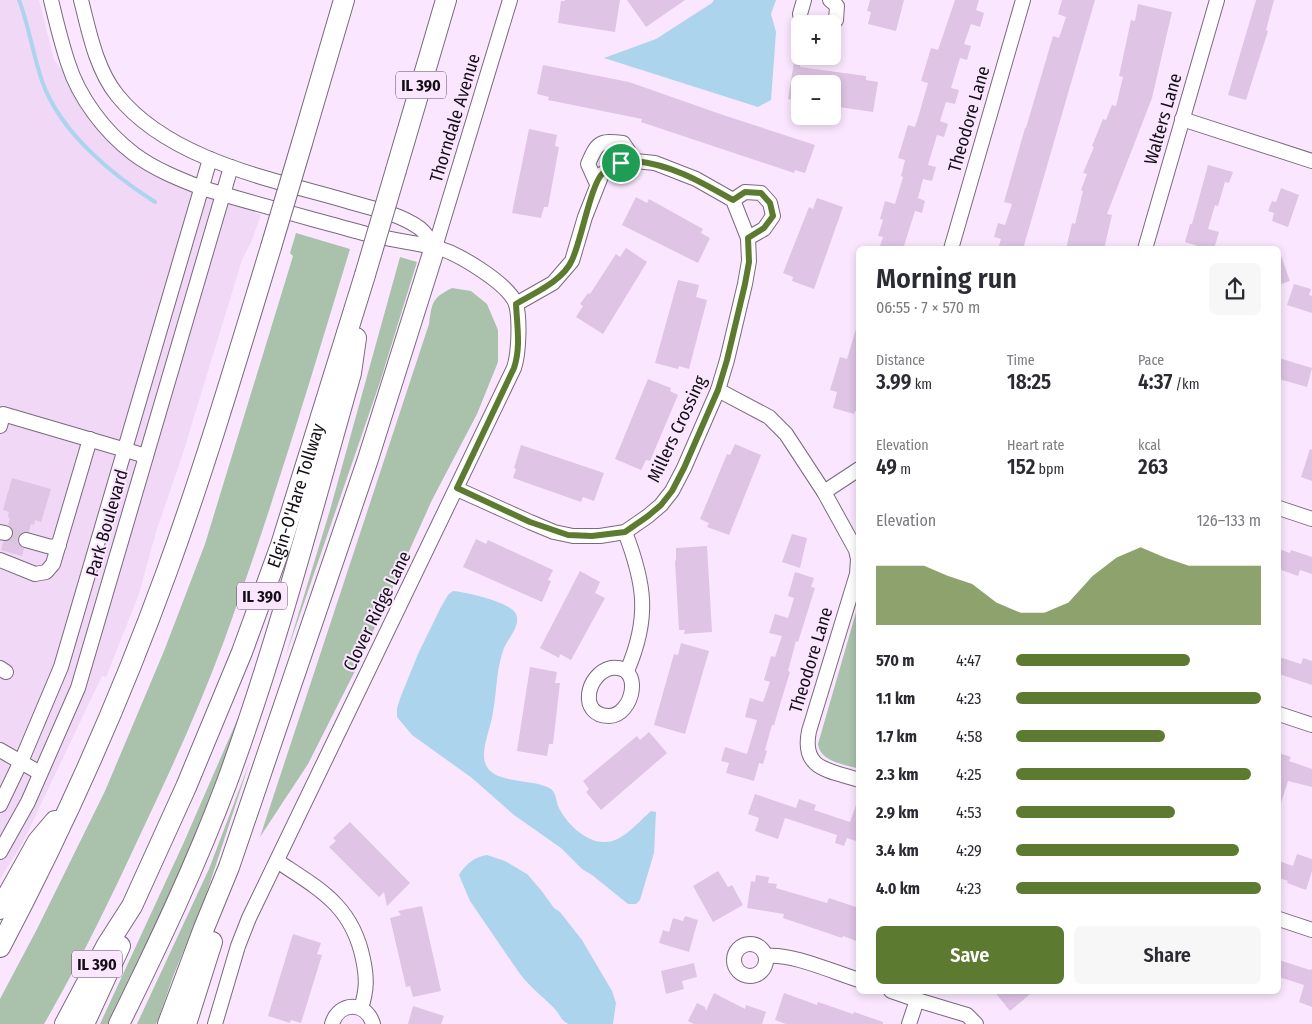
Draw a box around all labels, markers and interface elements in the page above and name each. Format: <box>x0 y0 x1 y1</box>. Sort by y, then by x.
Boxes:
map controls <box>791 15 841 125</box>
button: + <box>791 15 841 65</box>
street label: Thorndale Avenue <box>425 51 485 185</box>
street label: Theodore Lane <box>943 63 995 175</box>
street label: Walters Lane <box>1139 71 1187 167</box>
road number: IL 390 <box>396 72 446 98</box>
button: − <box>791 75 841 125</box>
pin <box>600 142 642 184</box>
icon: arrive <box>607 149 635 177</box>
text: Morning run <box>876 262 1017 295</box>
button: share <box>1209 263 1261 315</box>
text: 06:55 · 7 × 570 m <box>876 298 980 317</box>
text: Distance <box>876 352 925 369</box>
text: Time <box>1007 352 1035 369</box>
text: Pace <box>1138 352 1164 369</box>
text: 3.99 <box>876 369 911 395</box>
text: 18:25 <box>1007 369 1051 395</box>
text: 4:37 <box>1138 369 1172 395</box>
street label: Millers Crossing <box>643 372 712 486</box>
text: km <box>911 376 932 393</box>
text: /km <box>1172 376 1199 393</box>
street label: Elgin-O'Hare Tollway <box>263 421 329 571</box>
text: Elevation <box>876 437 929 454</box>
text: Heart rate <box>1007 437 1064 454</box>
text: kcal <box>1138 437 1161 454</box>
text: 49 <box>876 454 897 480</box>
text: 152 <box>1007 454 1035 480</box>
text: 263 <box>1138 454 1168 480</box>
text: m <box>897 461 911 478</box>
text: bpm <box>1035 461 1064 478</box>
street label: Park Boulevard <box>81 467 133 579</box>
text: Elevation <box>876 511 936 530</box>
text: 126–133 m <box>1197 511 1261 530</box>
street label: Clover Ridge Lane <box>338 547 416 675</box>
road number: IL 390 <box>237 582 287 610</box>
street label: Theodore Lane <box>785 604 838 715</box>
text: 570 m <box>876 651 914 670</box>
text: 4:47 <box>956 651 981 670</box>
text: 1.1 km <box>876 689 915 708</box>
text: 4:23 <box>956 689 981 708</box>
text: 1.7 km <box>876 727 917 746</box>
text: 4:58 <box>956 727 983 746</box>
text: 2.3 km <box>876 765 919 784</box>
text: 4:25 <box>956 765 982 784</box>
text: 2.9 km <box>876 803 919 822</box>
text: 4:53 <box>956 803 982 822</box>
text: 3.4 km <box>876 841 919 860</box>
text: 4:29 <box>956 841 982 860</box>
text: 4.0 km <box>876 879 920 898</box>
text: 4:23 <box>956 879 981 898</box>
button: Save <box>876 926 1064 984</box>
button: Share <box>1074 926 1261 984</box>
road number: IL 390 <box>72 951 122 978</box>

